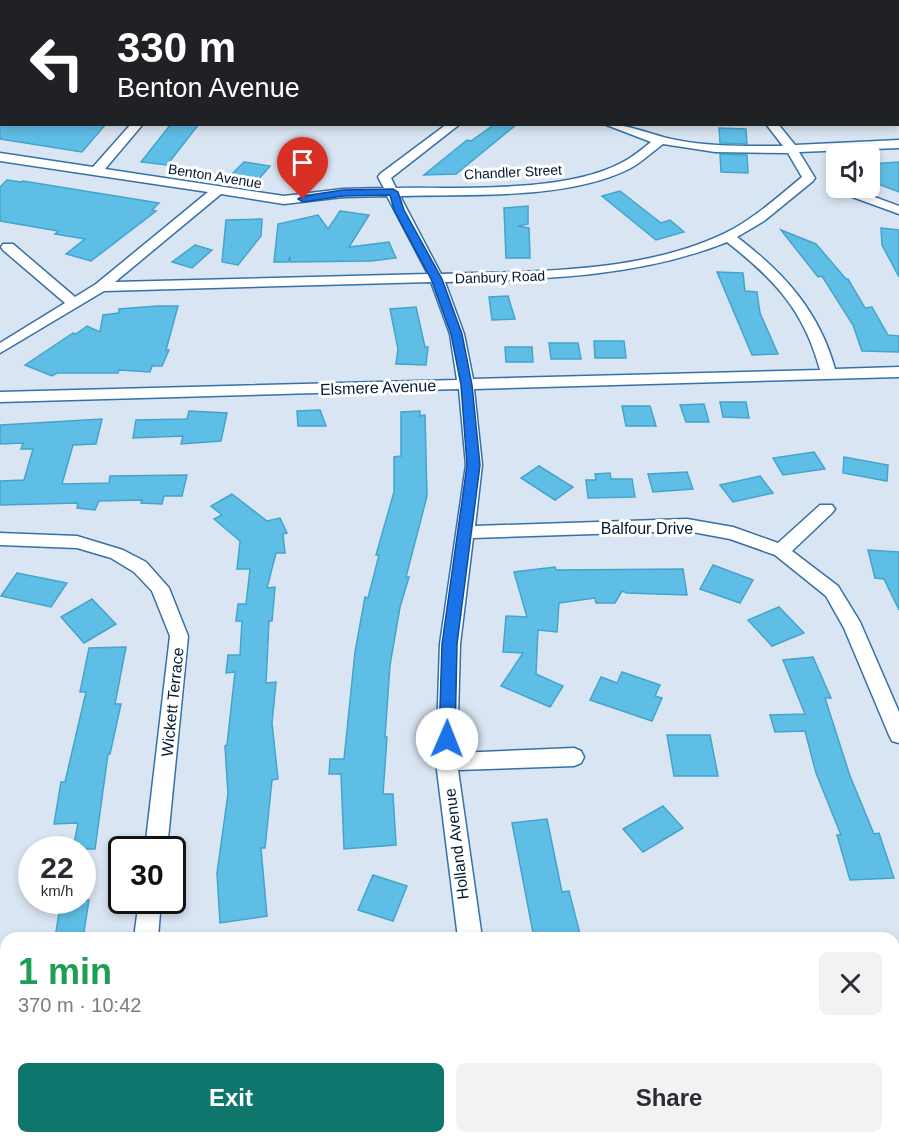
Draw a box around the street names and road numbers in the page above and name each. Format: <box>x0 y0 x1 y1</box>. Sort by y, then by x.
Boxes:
street label: Benton Avenue <box>167 161 263 191</box>
street label: Chandler Street <box>464 161 562 183</box>
street label: Danbury Road <box>455 267 545 287</box>
street label: Elsmere Avenue <box>320 377 436 398</box>
street label: Balfour Drive <box>601 520 693 537</box>
street label: Wickett Terrace <box>158 646 187 758</box>
street label: Holland Avenue <box>441 787 472 900</box>

